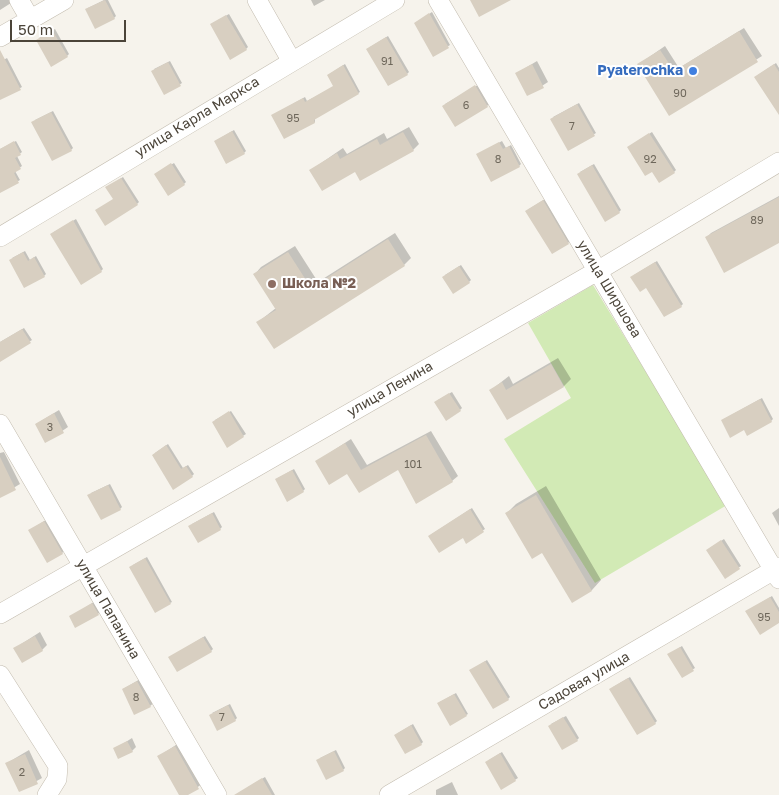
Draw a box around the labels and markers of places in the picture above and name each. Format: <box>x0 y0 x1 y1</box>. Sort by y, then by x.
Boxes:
place label: Pyaterochka <box>597 63 683 79</box>
marker: Pyaterochka <box>687 65 699 77</box>
place label: Школа №2 <box>282 276 356 292</box>
marker: Школа №2 <box>266 278 278 290</box>

